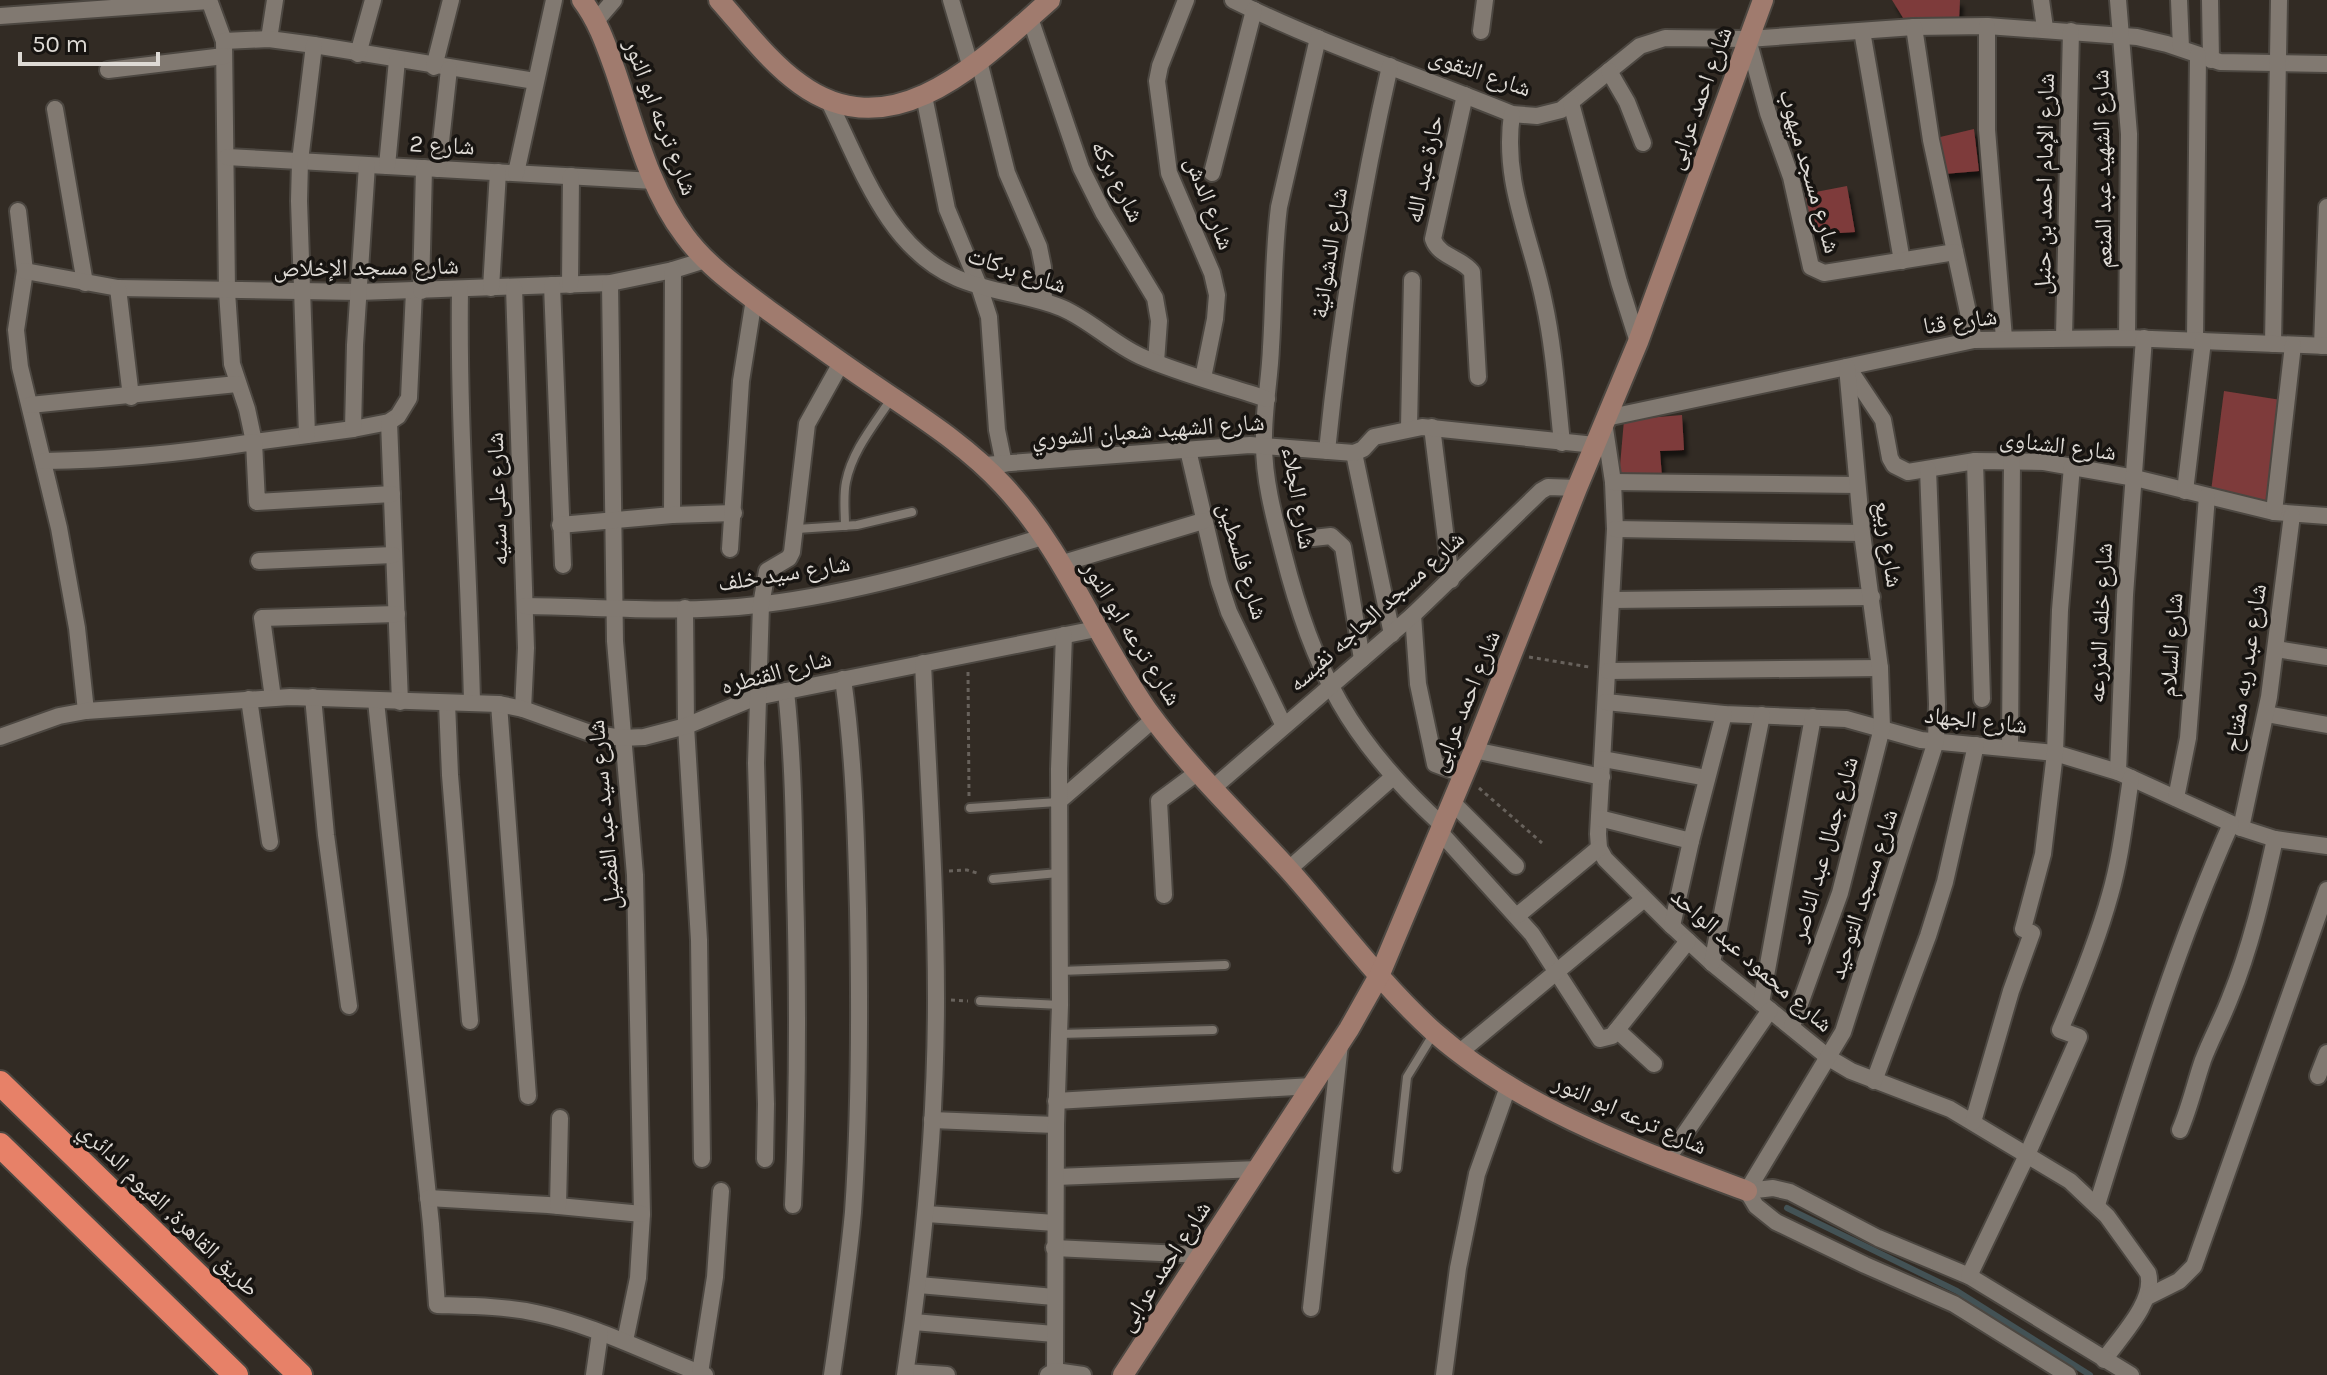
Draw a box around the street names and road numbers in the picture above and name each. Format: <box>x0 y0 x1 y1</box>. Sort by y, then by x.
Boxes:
street label: شارع احمد عرابى <box>1660 23 1739 174</box>
street label: شارع ترعه ابو النور <box>617 34 704 200</box>
street label: شارع التقوى <box>1425 41 1535 103</box>
street label: شارع الشهيد عبد المنعم <box>2086 69 2120 269</box>
street label: شارع الإمام احمد بن حنبل <box>2028 73 2062 295</box>
street label: شارع مسجد ميهوب <box>1772 86 1847 257</box>
street label: حارة عبد الله <box>1399 112 1449 226</box>
street label: شارع 2 <box>409 129 475 162</box>
street label: شارع بركه <box>1085 135 1151 227</box>
street label: شارع الدش <box>1178 152 1241 254</box>
street label: شارع الدشوانية <box>1305 185 1354 321</box>
street label: شارع بركات <box>964 241 1070 300</box>
street label: شارع مسجد الإخلاص <box>273 251 459 284</box>
street label: شارع قنا <box>1921 302 1999 341</box>
street label: شارع الشهيد شعبان الشوري <box>1031 408 1266 457</box>
street label: شارع الشناوى <box>1998 424 2118 467</box>
street label: شارع على سنيه <box>481 432 514 566</box>
street label: شارع الجلاء <box>1275 445 1322 551</box>
street label: شارع فلسطين <box>1211 499 1274 623</box>
street label: شارع ربيع <box>1868 499 1909 589</box>
street label: شارع مسجد الحاجه نفيسه <box>1282 525 1470 698</box>
street label: شارع خلف المزرعه <box>2082 542 2119 704</box>
street label: شارع سيد خلف <box>716 549 852 598</box>
street label: شارع ترعه ابو النور <box>1075 555 1188 711</box>
street label: شارع عبد ربه مفتاح <box>2218 582 2273 754</box>
street label: شارع السلام <box>2153 592 2191 698</box>
street label: شارع احمد عرابى <box>1424 626 1507 776</box>
street label: شارع القنطره <box>718 644 834 701</box>
street label: شارع الجهاد <box>1923 701 2029 740</box>
street label: شارع سيد عبد الفضيل <box>582 719 627 911</box>
street label: شارع جمال عبد الناصر <box>1784 753 1865 946</box>
street label: شارع مسجد التوحيد <box>1822 805 1905 983</box>
street label: شارع محمود عبد الواحد <box>1665 882 1839 1039</box>
street label: شارع ترعه ابو النور <box>1547 1067 1711 1161</box>
street label: طريق القاهرة, الفيوم الدائري <box>69 1116 265 1306</box>
street label: شارع احمد عرابى <box>1111 1196 1217 1337</box>

